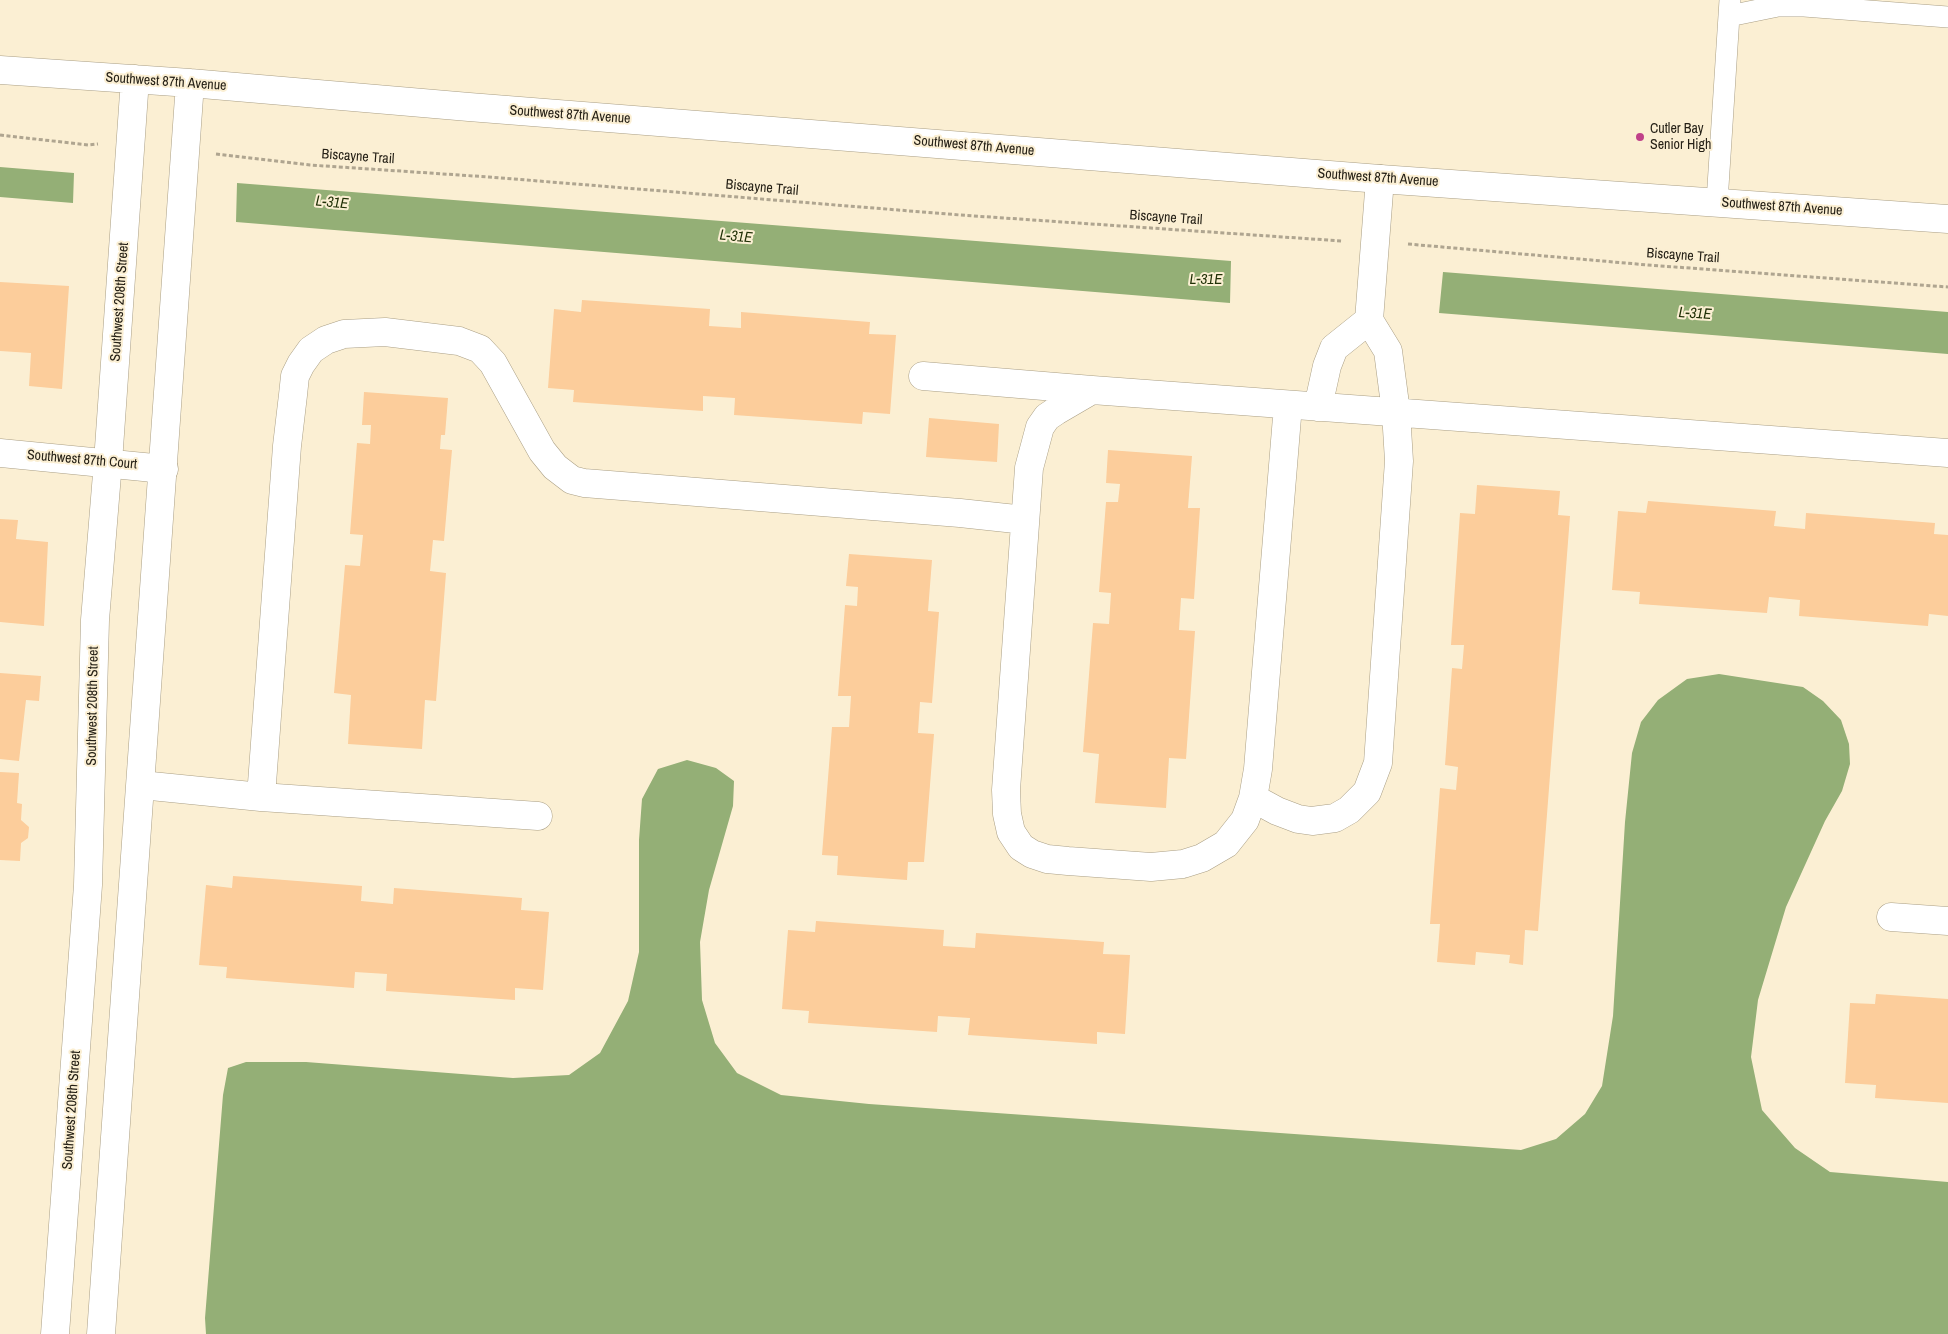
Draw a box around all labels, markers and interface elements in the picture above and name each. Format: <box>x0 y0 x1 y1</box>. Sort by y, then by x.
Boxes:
street label: Southwest 87th Avenue <box>105 69 227 95</box>
street label: Southwest 87th Avenue <box>509 102 631 128</box>
place label: Cutler Bay Senior High <box>1650 121 1711 154</box>
marker: Cutler Bay Senior High <box>1634 131 1646 143</box>
street label: Southwest 87th Avenue <box>913 132 1035 160</box>
street label: Biscayne Trail <box>321 146 395 168</box>
street label: Southwest 87th Avenue <box>1317 165 1439 191</box>
street label: Biscayne Trail <box>725 176 799 200</box>
water label: L-31E <box>315 193 349 213</box>
street label: Southwest 87th Avenue <box>1721 194 1843 220</box>
street label: Biscayne Trail <box>1129 207 1203 229</box>
water label: L-31E <box>719 227 753 247</box>
street label: Southwest 208th Street <box>107 242 133 362</box>
street label: Biscayne Trail <box>1646 245 1720 267</box>
water label: L-31E <box>1190 271 1222 289</box>
water label: L-31E <box>1678 304 1712 324</box>
street label: Southwest 87th Court <box>26 447 138 473</box>
street label: Southwest 208th Street <box>84 646 102 766</box>
street label: Southwest 208th Street <box>59 1050 85 1170</box>

